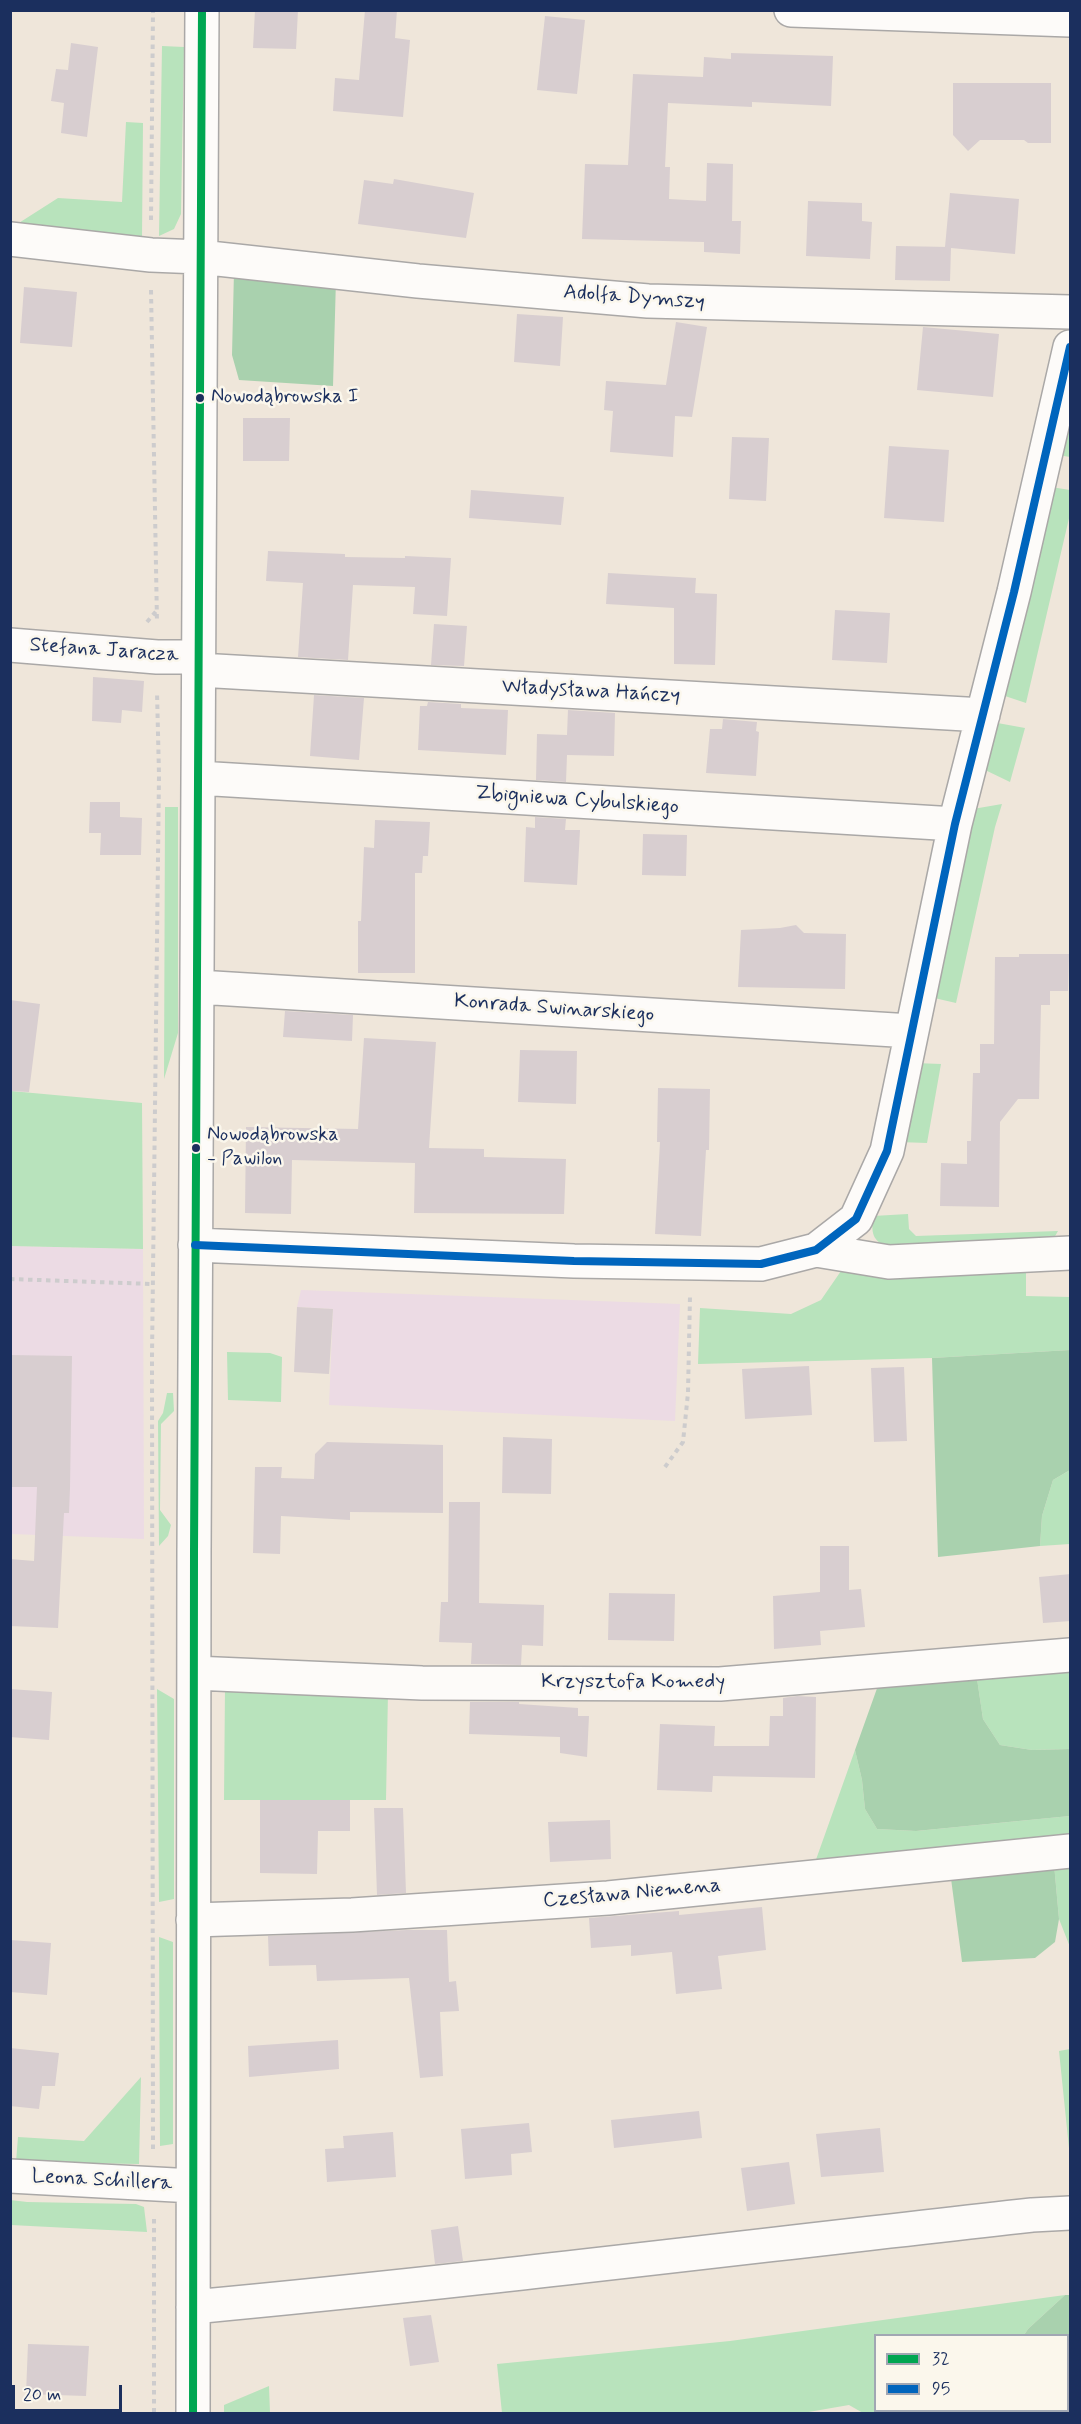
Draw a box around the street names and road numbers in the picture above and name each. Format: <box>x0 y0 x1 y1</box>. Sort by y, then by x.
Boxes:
street label: Adolfa Dymszy <box>562 280 706 316</box>
street label: Stefana Jaracza <box>29 633 179 669</box>
street label: Władysława Hańczy <box>501 675 681 709</box>
street label: Zbigniewa Cybulskiego <box>474 781 680 821</box>
street label: Konrada Swinarskiego <box>453 989 655 1029</box>
street label: Krzysztofa Komedy <box>541 1670 725 1696</box>
street label: Czesława Niemena <box>542 1874 722 1914</box>
street label: Leona Schillera <box>31 2165 173 2197</box>

